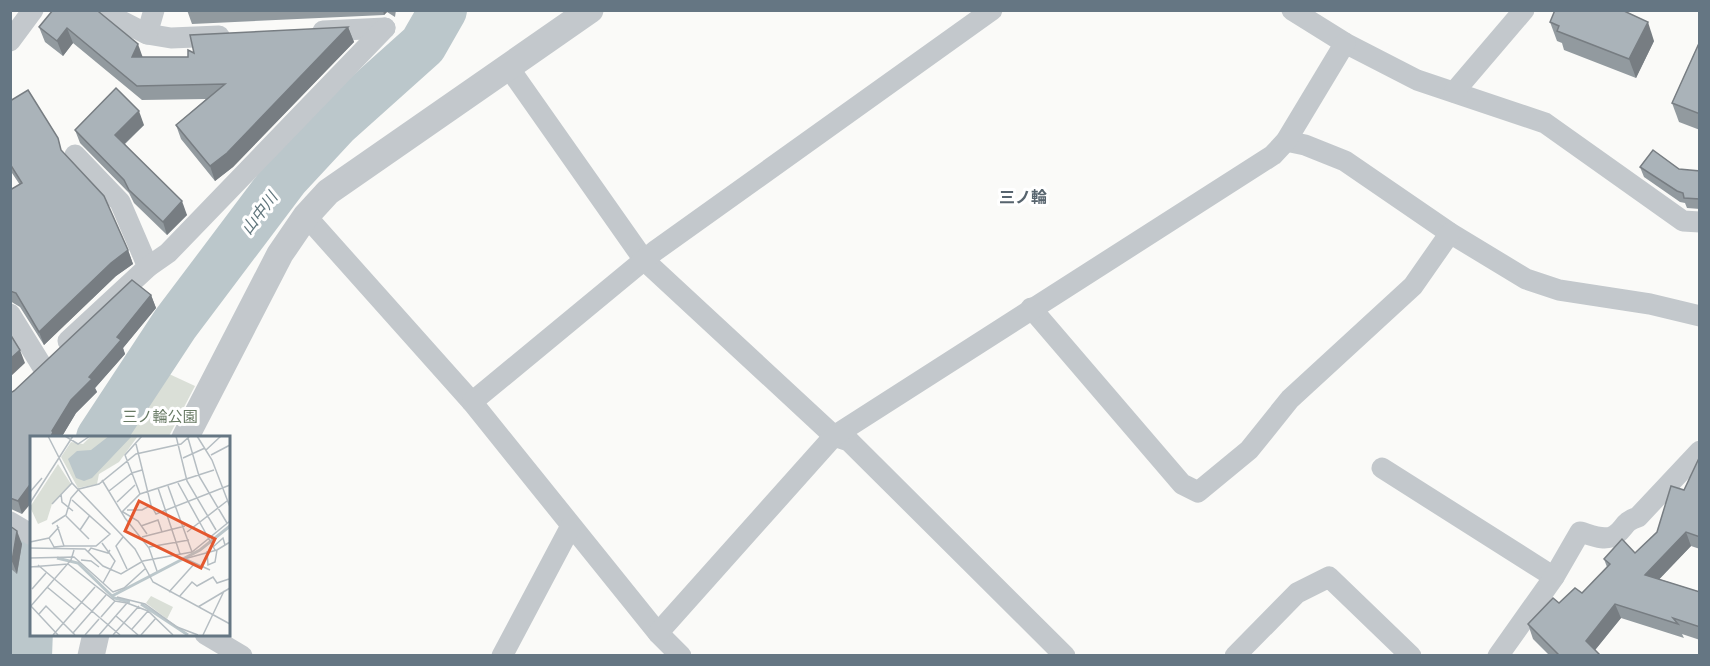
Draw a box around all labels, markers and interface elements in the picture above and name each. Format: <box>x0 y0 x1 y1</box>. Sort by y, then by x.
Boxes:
water label: 山中川 <box>238 187 282 238</box>
district label: 三ノ輪 <box>999 188 1047 206</box>
park label: 三ノ輪公園 <box>122 408 198 425</box>
inset map <box>30 436 230 636</box>

